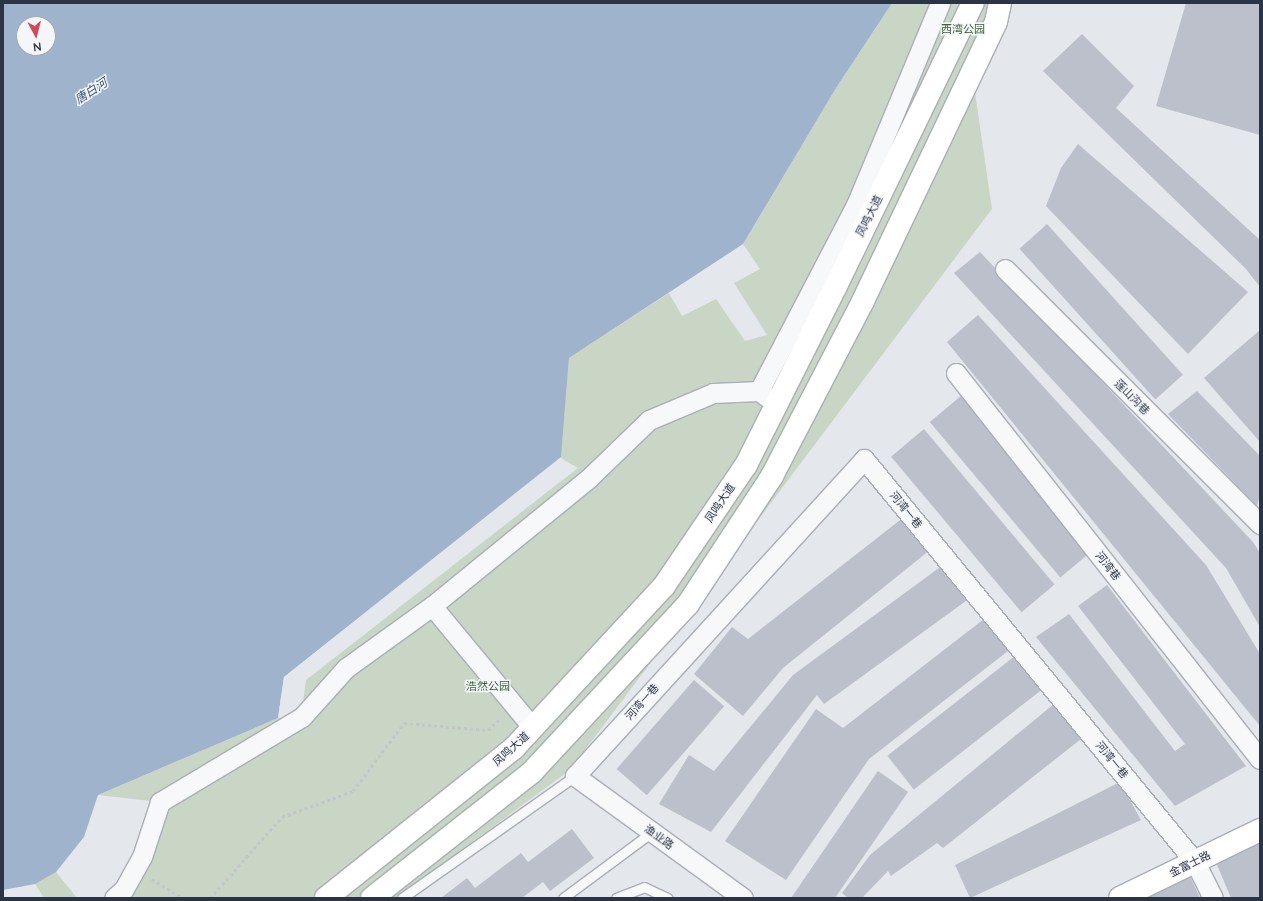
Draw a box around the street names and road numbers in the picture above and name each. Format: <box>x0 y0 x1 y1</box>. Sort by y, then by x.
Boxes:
street label: 凤鸣大道 <box>853 193 885 239</box>
street label: 莲山沟巷 <box>1112 377 1152 417</box>
street label: 凤鸣大道 <box>702 481 738 525</box>
street label: 河湾一巷 <box>887 489 925 531</box>
street label: 河湾巷 <box>1093 549 1123 583</box>
street label: 河湾一巷 <box>622 681 662 723</box>
street label: 凤鸣大道 <box>490 729 532 769</box>
street label: 河湾一巷 <box>1093 739 1131 781</box>
street label: 渔业路 <box>642 822 676 852</box>
street label: 金富士路 <box>1167 848 1213 880</box>

